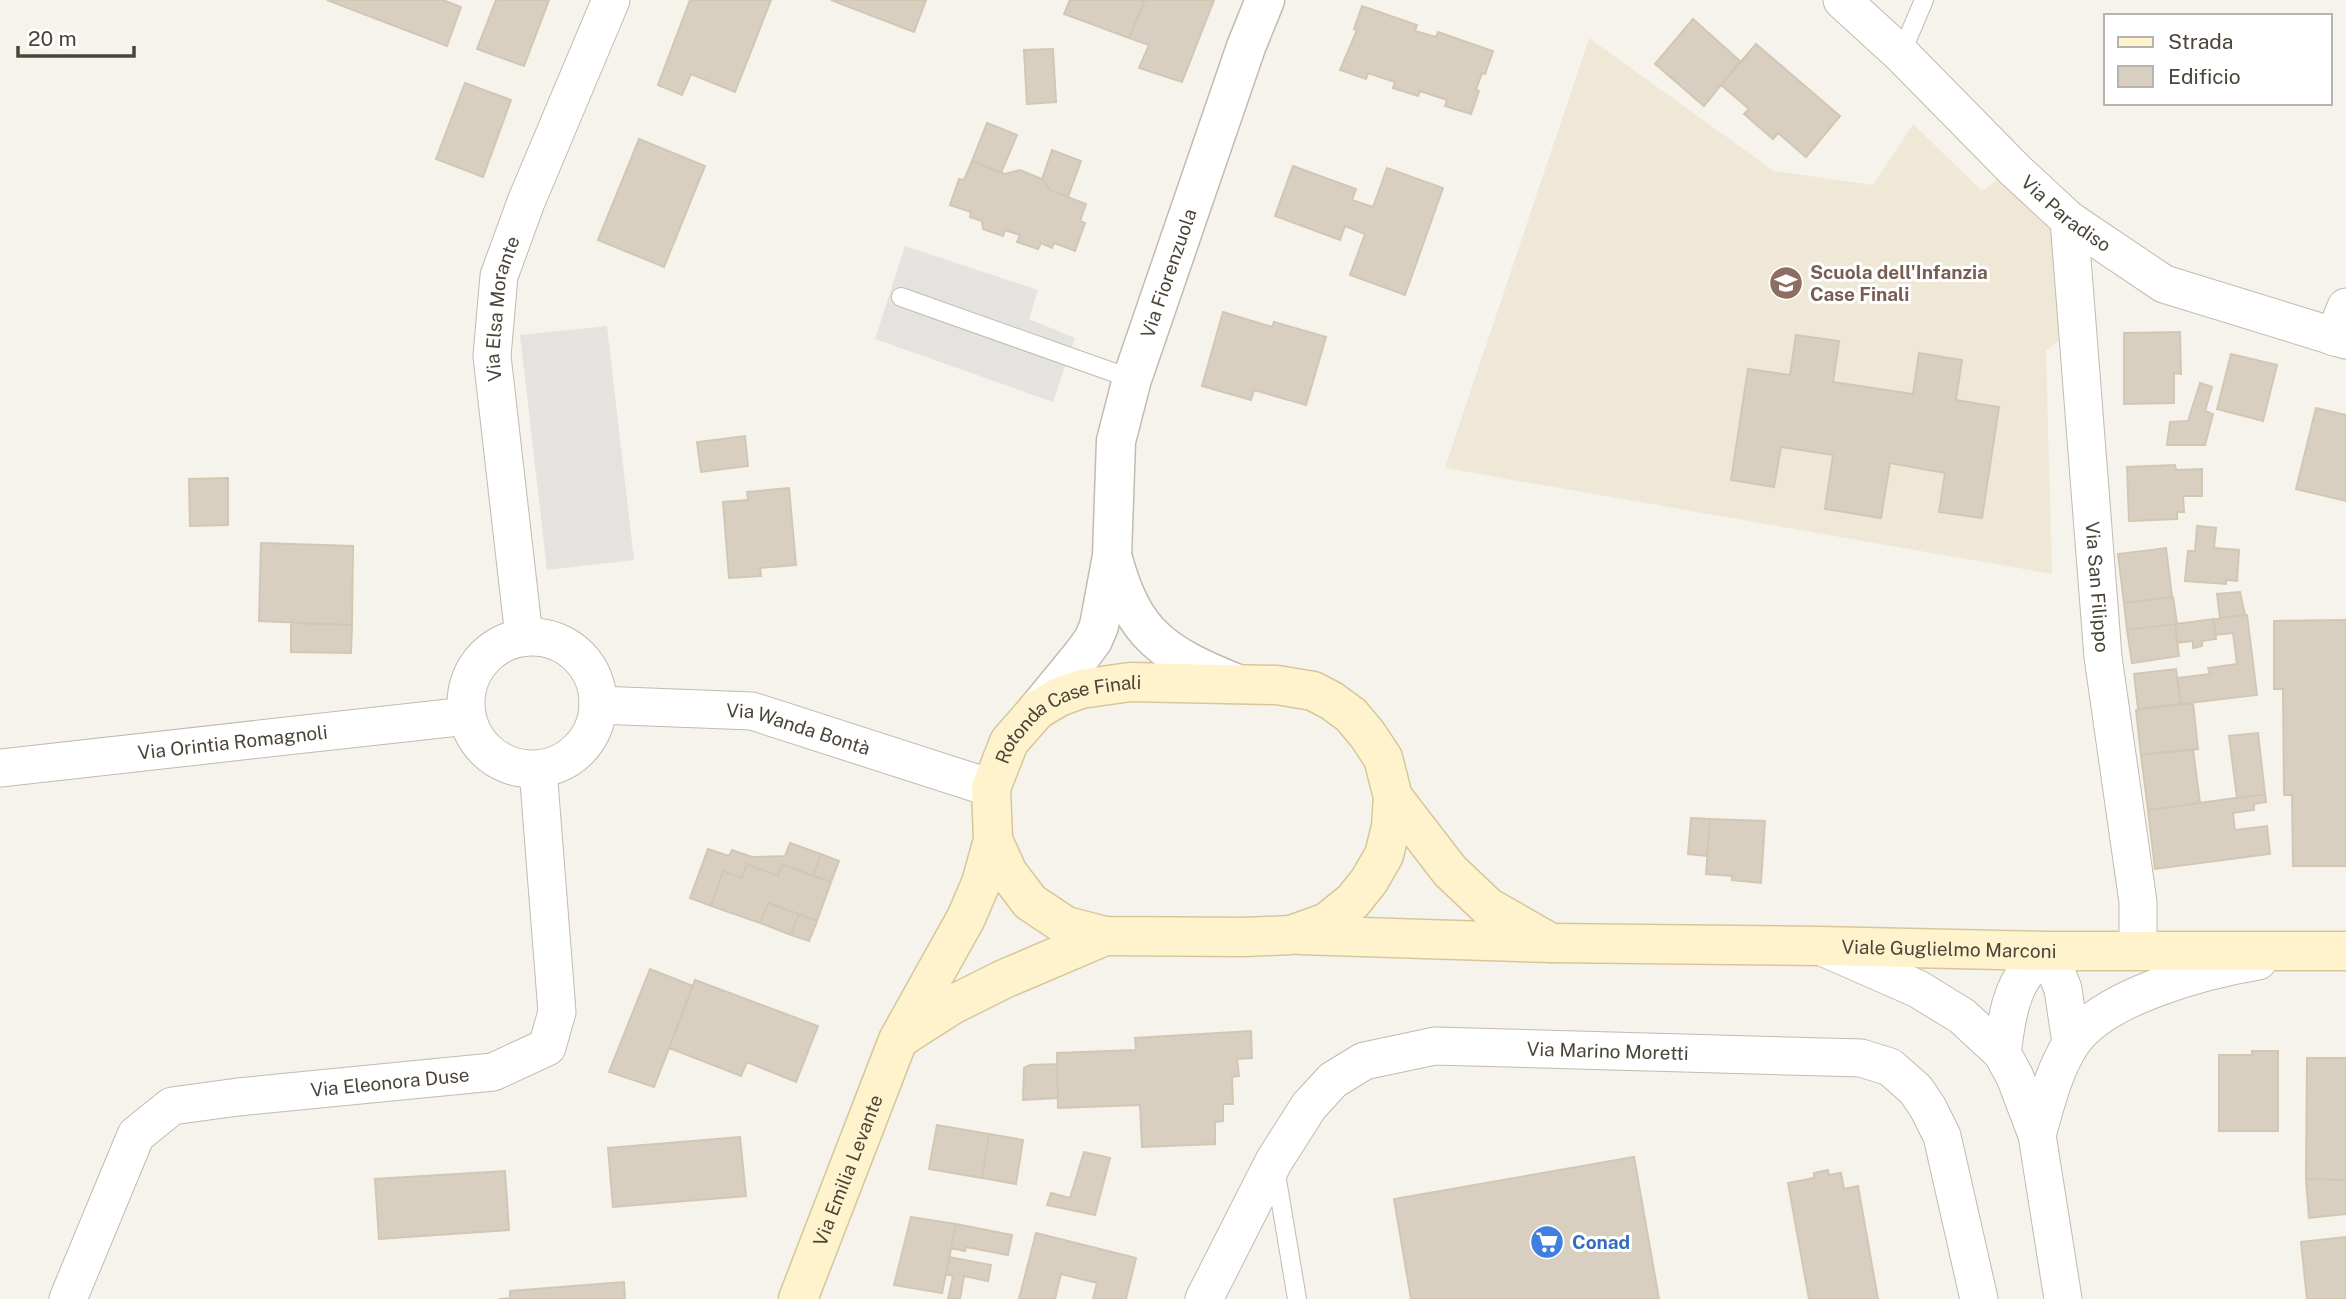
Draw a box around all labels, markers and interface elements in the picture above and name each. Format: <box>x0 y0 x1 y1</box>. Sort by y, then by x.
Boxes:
scale bar <box>18 14 133 58</box>
legend <box>2104 14 2332 105</box>
text: 20 m <box>28 26 77 51</box>
text: Strada <box>2168 29 2233 54</box>
text: Edificio <box>2168 64 2241 89</box>
street label: Via Paradiso <box>2017 171 2115 256</box>
street label: Via Fiorenzuola <box>1136 206 1201 341</box>
street label: Via Elsa Morante <box>481 233 524 383</box>
place label: Scuola dell'Infanzia Case Finali <box>1810 261 1988 305</box>
school or university icon: Scuola dell'Infanzia Case Finali <box>1767 264 1805 302</box>
street label: Via San Filippo <box>2081 521 2114 653</box>
street label: Rotonda Case Finali <box>991 671 1142 767</box>
street label: Via Wanda Bontà <box>726 699 873 759</box>
street label: Via Orintia Romagnoli <box>137 721 329 764</box>
street label: Viale Guglielmo Marconi <box>1841 935 2056 962</box>
street label: Via Marino Moretti <box>1526 1038 1689 1064</box>
street label: Via Eleonora Duse <box>309 1063 470 1101</box>
street label: Via Emilia Levante <box>809 1091 887 1249</box>
supermarket icon: Conad <box>1528 1223 1566 1261</box>
place label: Conad <box>1572 1231 1630 1253</box>

